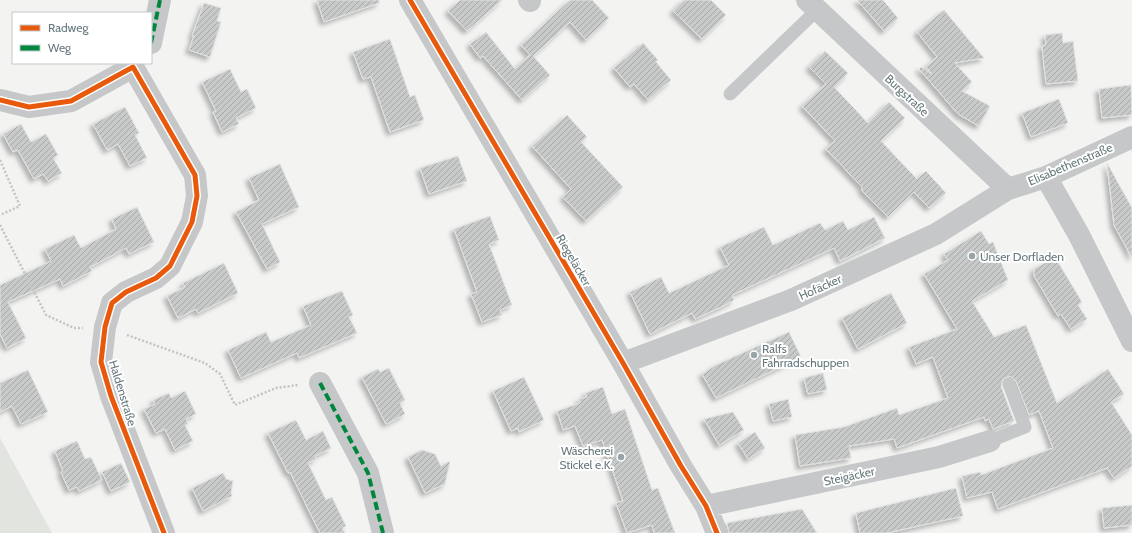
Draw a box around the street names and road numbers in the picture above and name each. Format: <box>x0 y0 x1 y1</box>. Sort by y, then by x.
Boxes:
street label: Burgstraße <box>882 71 932 119</box>
street label: Elisabethenstraße <box>1025 139 1115 189</box>
street label: Riegeläcker <box>553 232 595 289</box>
street label: Hofäcker <box>796 271 844 303</box>
street label: Haldenstraße <box>106 358 140 428</box>
street label: Steigäcker <box>822 463 876 489</box>

